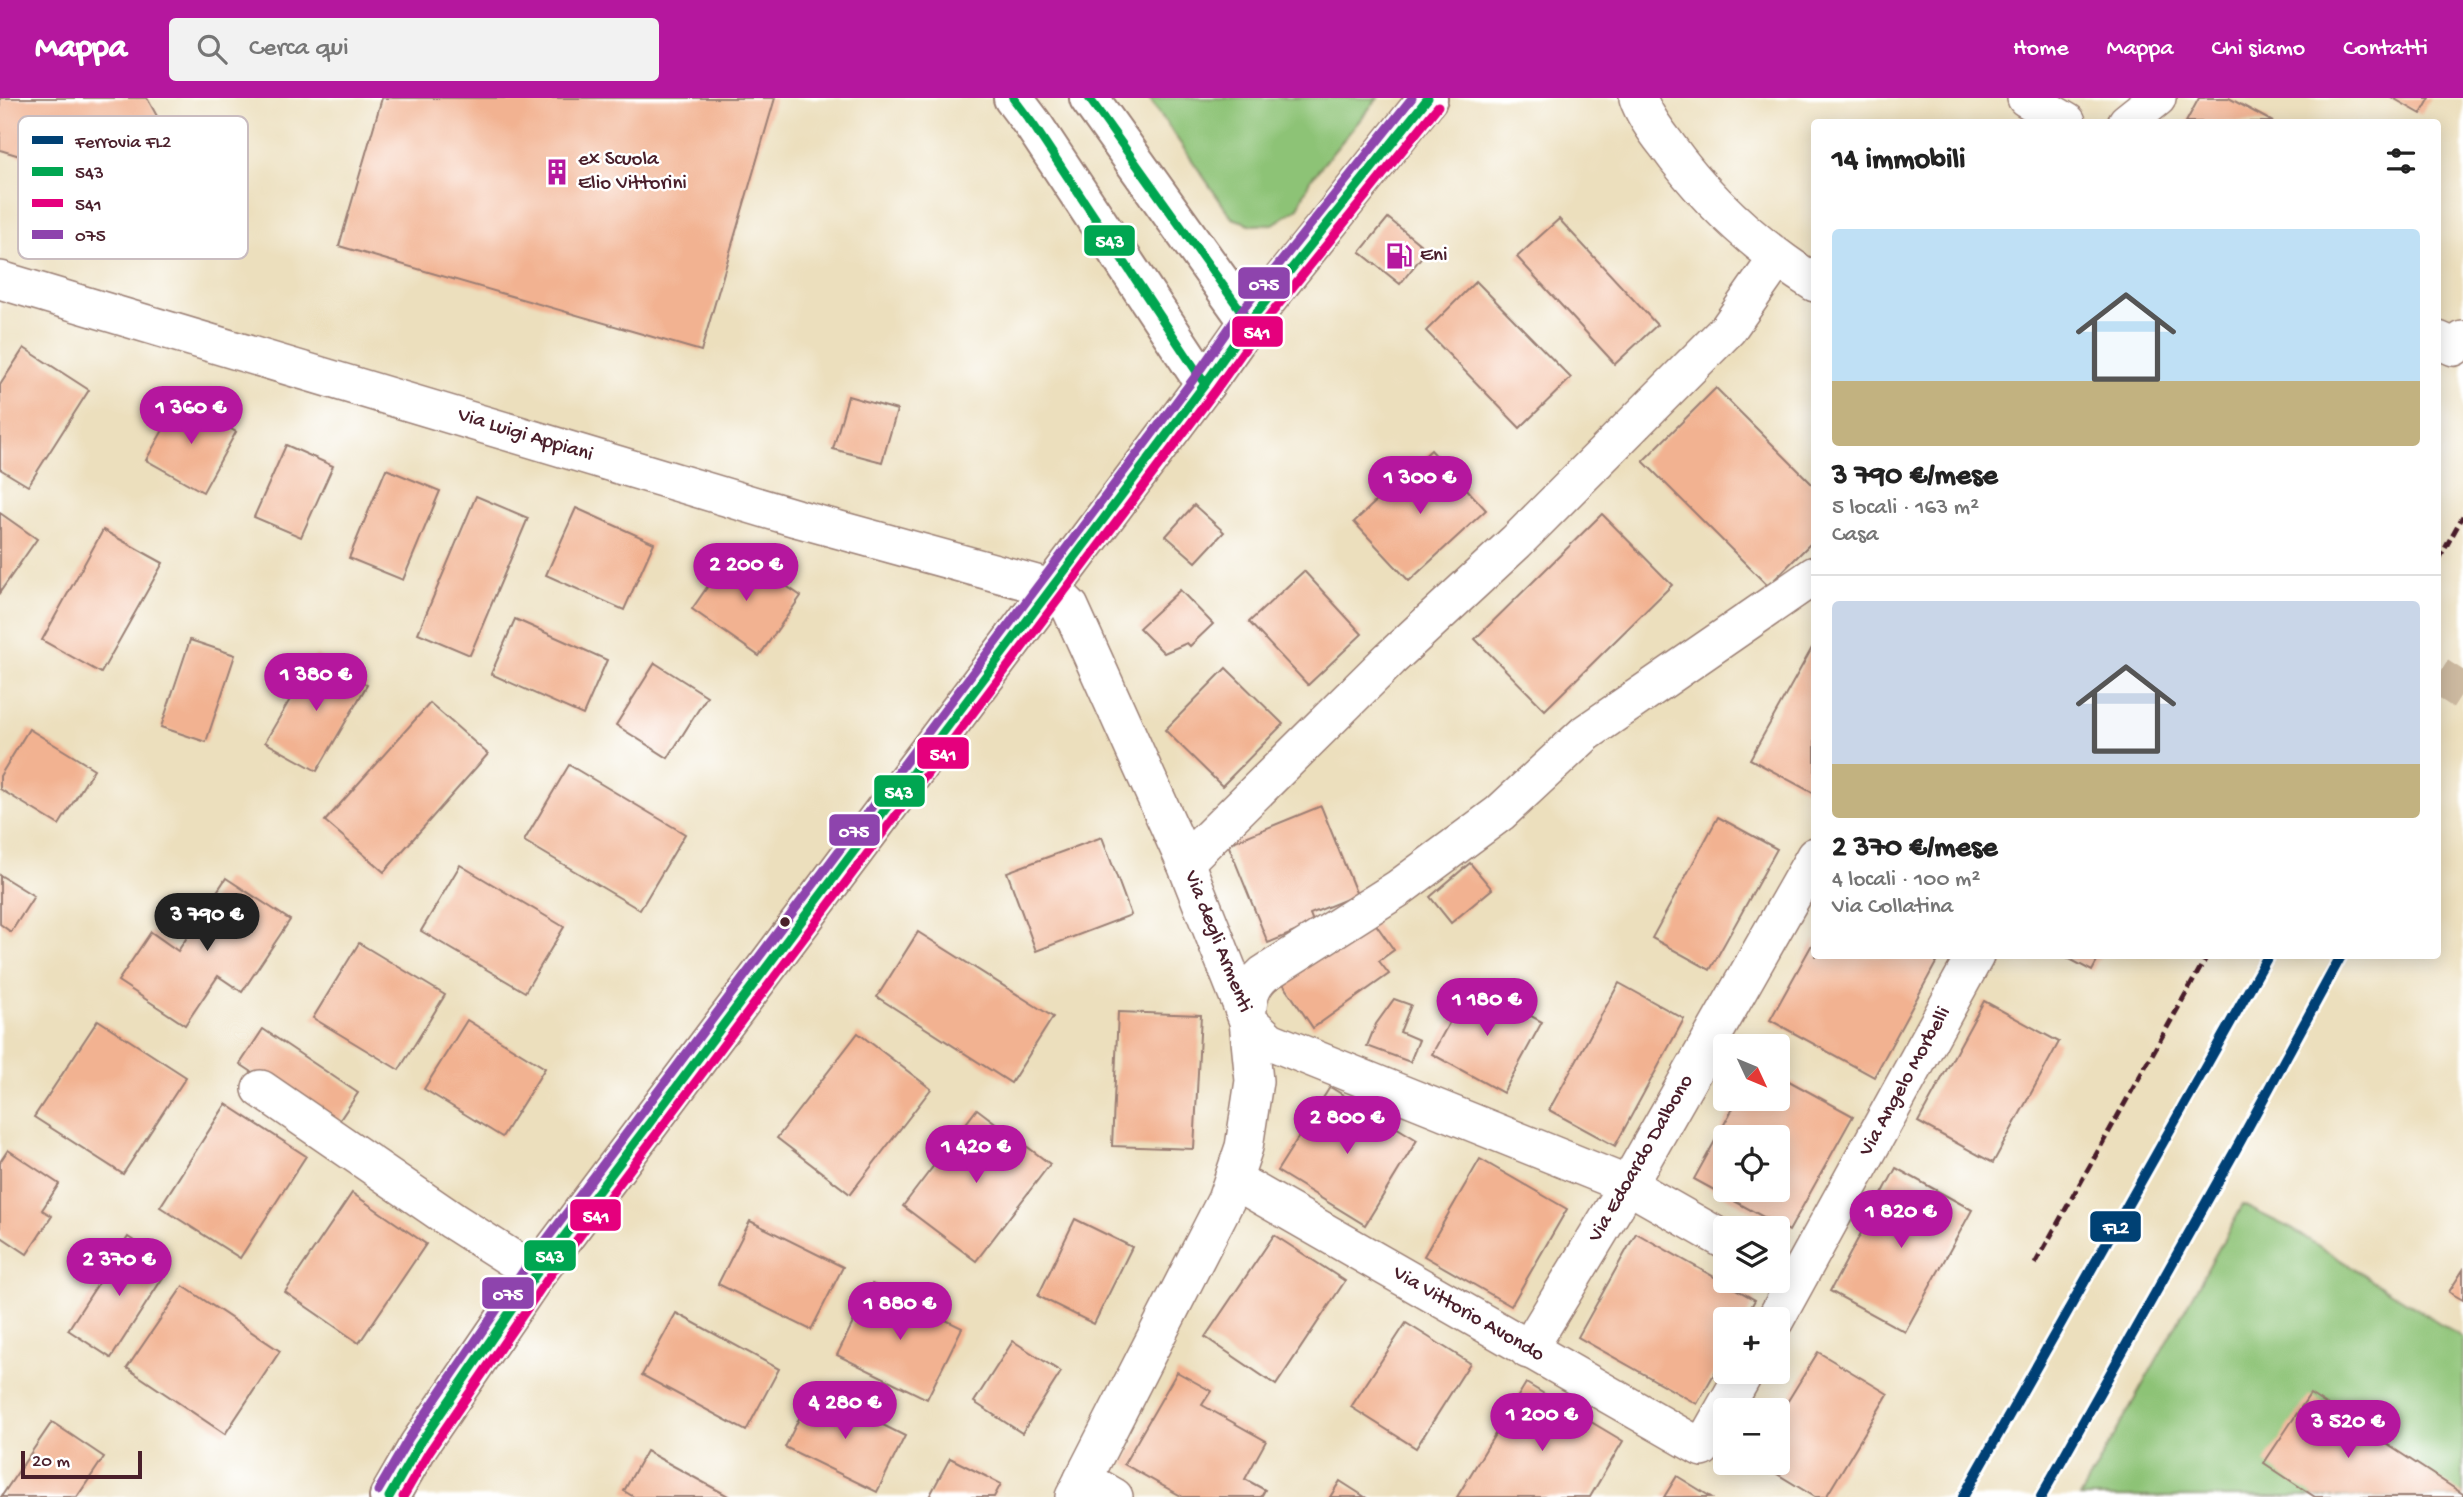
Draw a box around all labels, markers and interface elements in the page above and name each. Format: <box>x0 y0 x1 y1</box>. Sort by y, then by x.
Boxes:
search box <box>169 18 659 81</box>
text: Mappa <box>35 30 127 68</box>
icon: search <box>193 30 231 68</box>
text: Cerca qui <box>249 34 349 65</box>
text: Home <box>2013 35 2069 64</box>
text: Mappa <box>2107 35 2174 64</box>
text: Chi siamo <box>2212 35 2305 64</box>
text: Contatti <box>2343 35 2428 64</box>
legend <box>18 116 248 259</box>
text: Ferrovia FL2 <box>74 132 171 155</box>
icon: filters <box>2382 142 2420 180</box>
text: 14 immobili <box>1832 144 1966 179</box>
place label: ex Scuola Elio Vittorini <box>578 148 687 197</box>
building icon: ex Scuola Elio Vittorini <box>542 157 572 187</box>
text: 543 <box>75 163 104 186</box>
text: 541 <box>75 195 102 218</box>
line badge: 543 <box>1083 224 1136 257</box>
text: 075 <box>75 226 106 249</box>
text: 543 <box>1096 232 1125 255</box>
fuel station icon: Eni <box>1384 241 1414 271</box>
place label: Eni <box>1420 244 1448 269</box>
line badge: 075 <box>1237 266 1291 300</box>
icon: home <box>2063 274 2189 400</box>
text: 075 <box>1249 275 1279 298</box>
line badge: 541 <box>1231 315 1284 348</box>
text: 541 <box>1244 323 1270 346</box>
pin: 1 360 € <box>126 386 256 446</box>
text: 1 360 € <box>156 395 226 422</box>
street label: Via Luigi Appiani <box>453 403 596 468</box>
pin: 1 300 € <box>1355 456 1485 516</box>
text: 3 790 €/mese <box>1832 460 1998 495</box>
text: 1 300 € <box>1384 465 1456 492</box>
text: 5 locali · 163 m² <box>1832 495 1979 522</box>
text: Casa <box>1832 522 1878 549</box>
pin: 2 200 € <box>681 544 811 603</box>
text: 2 200 € <box>709 552 783 579</box>
icon: home <box>2063 646 2189 772</box>
pin: 1 380 € <box>251 654 381 713</box>
text: 1 380 € <box>280 662 352 689</box>
line badge: 541 <box>916 736 970 770</box>
text: 541 <box>930 745 956 768</box>
line badge: 543 <box>873 774 926 808</box>
text: 543 <box>885 783 914 806</box>
line badge: 075 <box>828 813 881 847</box>
text: 075 <box>839 822 869 845</box>
text: 2 370 €/mese <box>1832 832 1998 867</box>
street label: Via degli Armenti <box>1177 866 1257 1017</box>
text: 4 locali · 100 m² <box>1832 867 1980 894</box>
pin: 3 790 € <box>142 894 272 953</box>
text: Via Collatina <box>1832 894 1953 921</box>
text: 3 790 € <box>170 902 244 929</box>
unlabelled marker <box>778 915 792 929</box>
pin: 1 180 € <box>1422 978 1552 1038</box>
text: 1 180 € <box>1453 987 1521 1014</box>
street label: Via Angelo Morbelli <box>1854 1003 1957 1162</box>
north arrow <box>1713 1034 1790 1111</box>
map controls <box>1713 1034 1790 1475</box>
street label: Via Edoardo Dalbono <box>1583 1071 1700 1248</box>
pin: 2 800 € <box>1282 1096 1412 1156</box>
text: 2 800 € <box>1310 1105 1384 1132</box>
button: locate <box>1713 1125 1790 1202</box>
pin: 1 420 € <box>911 1126 1041 1185</box>
text: 1 420 € <box>941 1134 1011 1161</box>
pin: 1 820 € <box>1836 1190 1966 1250</box>
line badge: 541 <box>569 1198 622 1232</box>
text: 1 820 € <box>1866 1199 1936 1226</box>
text: 541 <box>583 1207 609 1230</box>
line badge: FL2 <box>2089 1210 2142 1243</box>
button: layers <box>1713 1216 1790 1293</box>
text: FL2 <box>2102 1218 2130 1241</box>
pin: 2 370 € <box>54 1238 184 1298</box>
line badge: 543 <box>523 1239 577 1272</box>
text: 2 370 € <box>83 1247 155 1274</box>
text: 543 <box>536 1247 565 1270</box>
street label: Via Vittorio Avondo <box>1387 1261 1548 1369</box>
line badge: 075 <box>481 1276 535 1310</box>
pin: 1 880 € <box>835 1282 965 1342</box>
text: 075 <box>493 1285 523 1308</box>
text: 1 880 € <box>864 1291 936 1318</box>
button: + <box>1713 1307 1790 1384</box>
pin: 4 280 € <box>780 1382 910 1441</box>
text: 4 280 € <box>809 1390 881 1417</box>
pin: 1 200 € <box>1477 1394 1607 1453</box>
button: − <box>1713 1398 1790 1475</box>
pin: 3 520 € <box>2283 1400 2413 1460</box>
text: 1 200 € <box>1506 1402 1578 1429</box>
text: 3 520 € <box>2312 1409 2384 1436</box>
scale bar <box>21 1448 142 1480</box>
text: 20 m <box>32 1451 70 1474</box>

